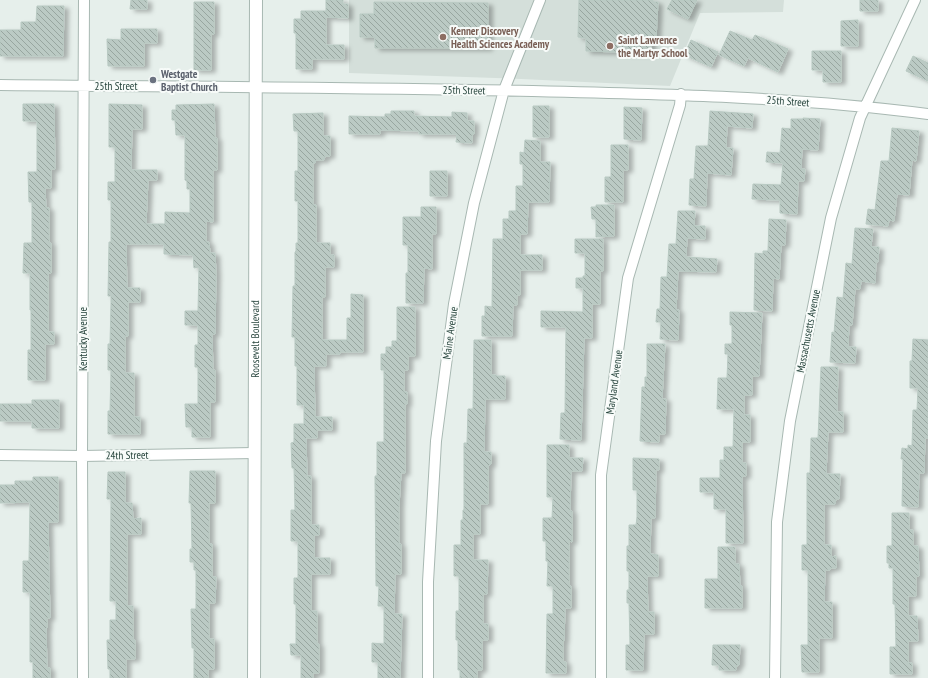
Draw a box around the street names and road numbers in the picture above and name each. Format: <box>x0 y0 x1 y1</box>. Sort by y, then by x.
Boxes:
street label: 25th Street <box>95 79 137 93</box>
street label: 25th Street <box>442 83 486 97</box>
street label: 25th Street <box>766 93 810 109</box>
street label: Massachusetts Avenue <box>793 288 823 374</box>
street label: Roosevelt Boulevard <box>248 300 262 378</box>
street label: Maine Avenue <box>439 305 461 360</box>
street label: Kentucky Avenue <box>76 307 90 371</box>
street label: Maryland Avenue <box>603 348 626 415</box>
street label: 24th Street <box>105 448 149 462</box>

